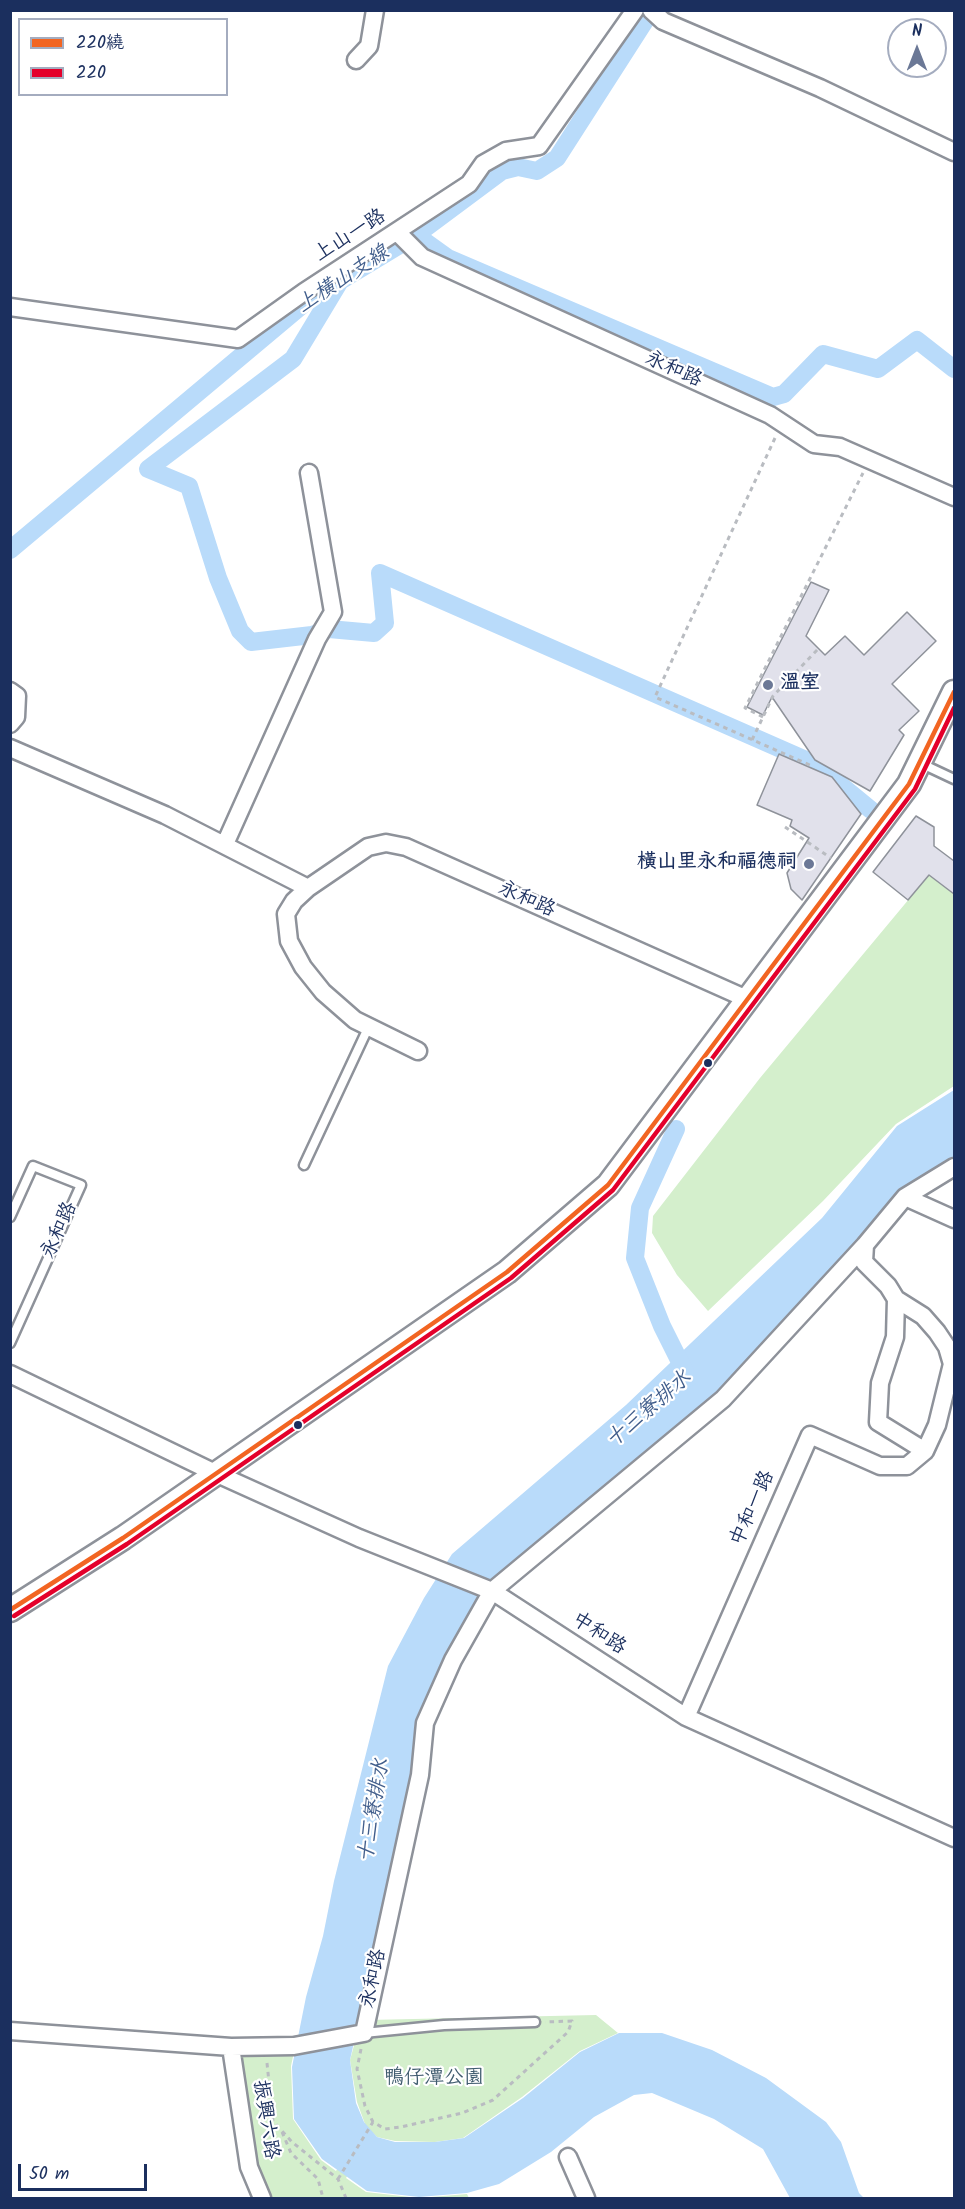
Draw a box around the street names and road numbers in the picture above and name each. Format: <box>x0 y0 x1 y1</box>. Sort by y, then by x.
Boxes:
street label: 上山一路 <box>311 206 391 268</box>
street label: 永和路 <box>641 348 705 394</box>
street label: 永和路 <box>494 878 558 924</box>
street label: 永和路 <box>38 1199 84 1263</box>
street label: 中和一路 <box>727 1468 781 1550</box>
street label: 中和路 <box>566 1609 630 1661</box>
street label: 永和路 <box>357 1947 393 2011</box>
street label: 振興六路 <box>246 2079 282 2161</box>

